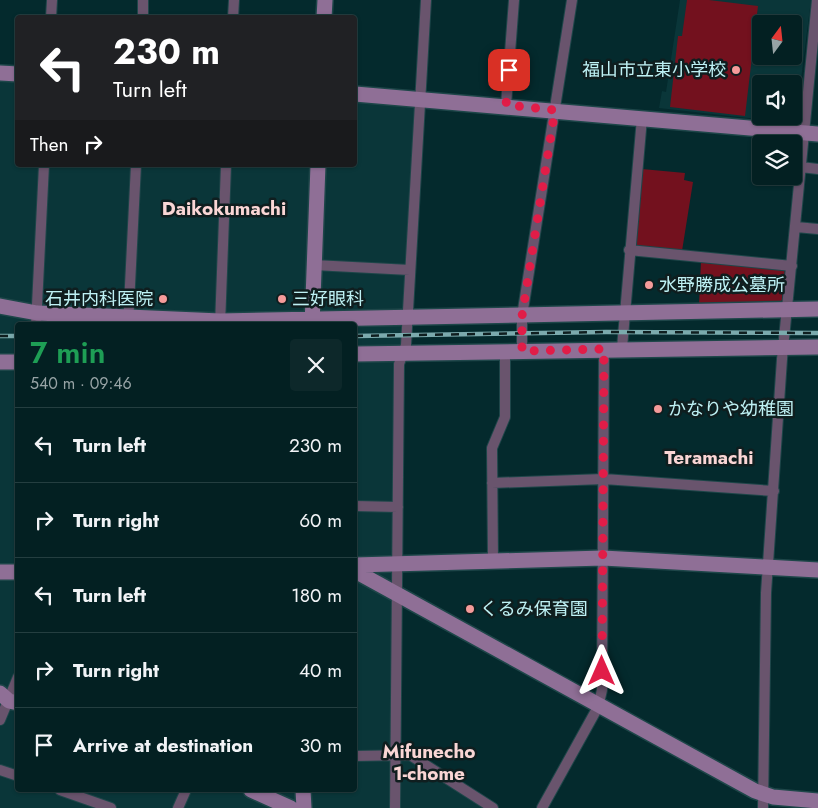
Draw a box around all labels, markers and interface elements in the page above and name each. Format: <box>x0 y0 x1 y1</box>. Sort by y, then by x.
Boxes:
north arrow <box>752 15 802 65</box>
map controls <box>752 15 802 185</box>
text: 230 m <box>113 27 220 77</box>
icon: left <box>30 35 95 100</box>
pin <box>488 49 530 91</box>
icon: arrive <box>495 56 523 84</box>
place label: 福山市立東小学校 <box>582 57 726 83</box>
marker: 福山市立東小学校 <box>730 64 742 76</box>
text: Turn left <box>113 73 187 105</box>
button: sound <box>752 75 802 125</box>
icon: right <box>79 130 107 158</box>
text: Then <box>30 131 69 158</box>
button: layers <box>752 135 802 185</box>
district label: Daikokumachi <box>162 195 286 222</box>
place label: 水野勝成公墓所 <box>659 272 785 298</box>
marker: 水野勝成公墓所 <box>643 279 655 291</box>
place label: 石井内科医院 <box>45 286 153 312</box>
place label: 三好眼科 <box>292 286 364 312</box>
marker: 石井内科医院 <box>157 293 169 305</box>
marker: 三好眼科 <box>276 293 288 305</box>
text: 7 min <box>30 331 106 374</box>
button: close <box>290 339 342 391</box>
text: 540 m · 09:46 <box>30 372 132 395</box>
place label: かなりや幼稚園 <box>668 396 794 422</box>
marker: かなりや幼稚園 <box>652 403 664 415</box>
icon: left <box>30 431 58 459</box>
text: Turn left <box>73 432 146 459</box>
text: 230 m <box>289 432 342 459</box>
district label: Teramachi <box>665 444 753 471</box>
icon: right <box>30 506 58 534</box>
text: Turn right <box>73 507 159 534</box>
text: 60 m <box>299 507 342 534</box>
icon: left <box>30 581 58 609</box>
text: Turn left <box>73 582 146 609</box>
text: 180 m <box>291 582 342 609</box>
place label: くるみ保育園 <box>480 596 588 622</box>
marker: くるみ保育園 <box>464 603 476 615</box>
position arrow <box>575 644 627 696</box>
icon: right <box>30 656 58 684</box>
text: Turn right <box>73 657 159 684</box>
text: 40 m <box>299 657 342 684</box>
icon: arrive <box>30 731 58 759</box>
text: Arrive at destination <box>73 732 253 759</box>
text: 30 m <box>300 732 342 759</box>
district label: Mifunecho 1-chome <box>383 738 475 787</box>

